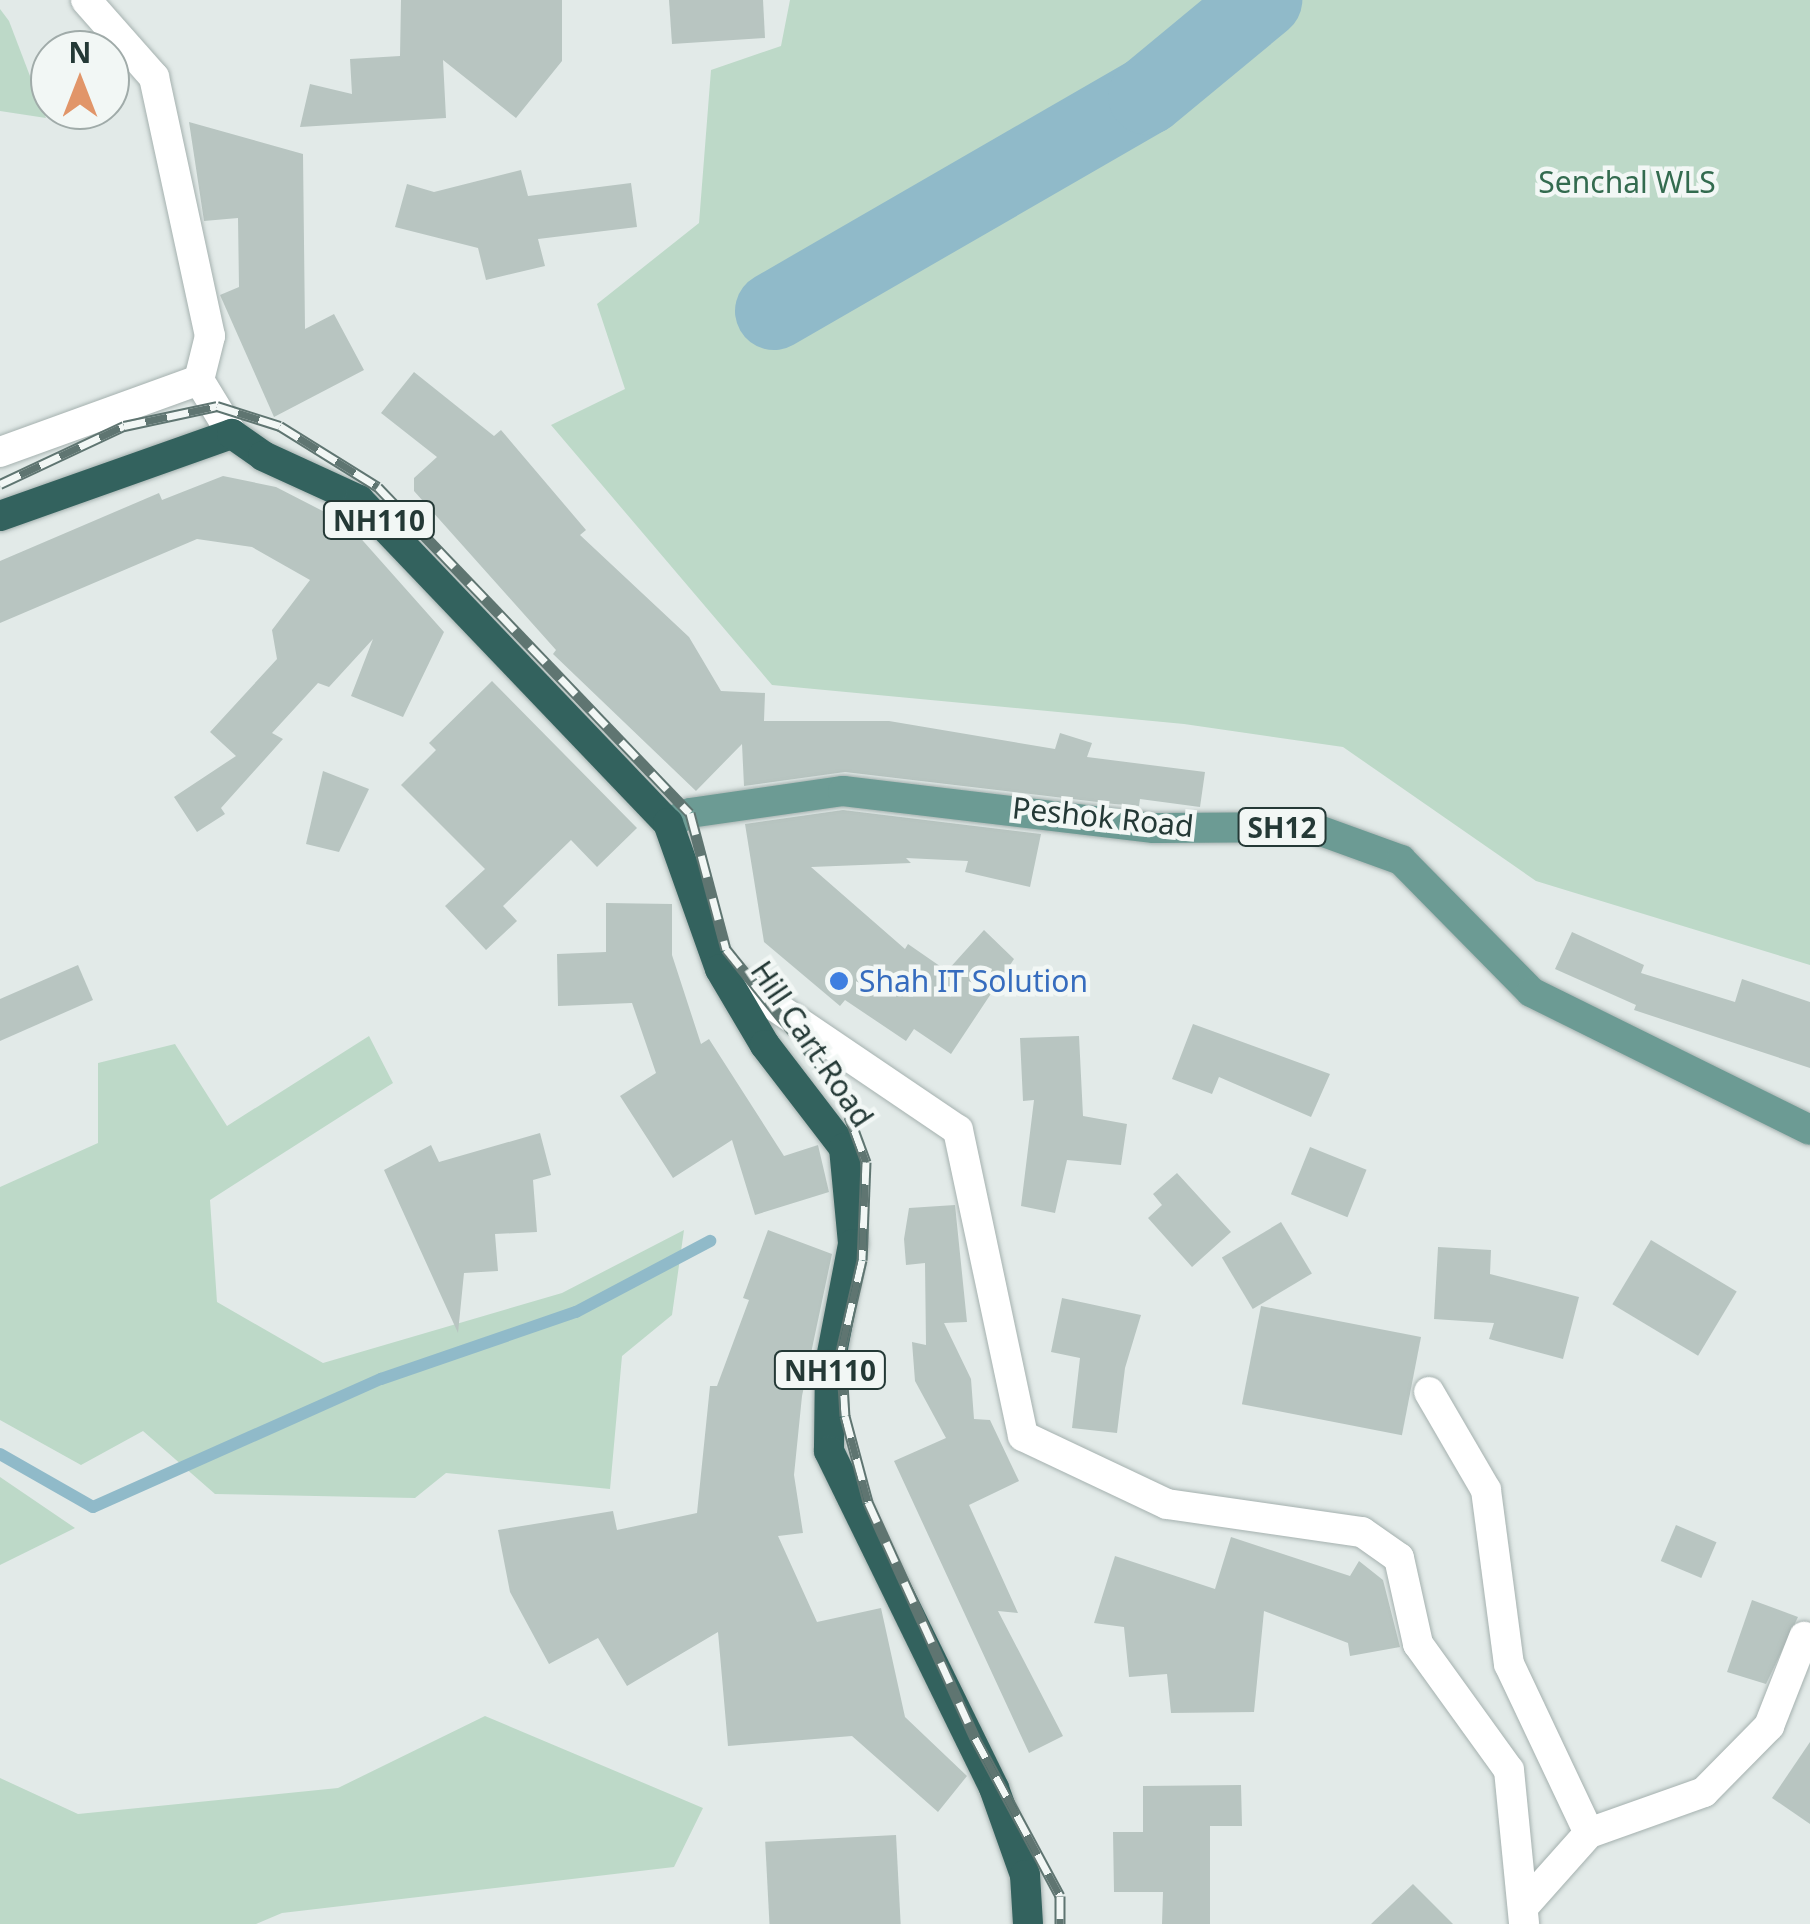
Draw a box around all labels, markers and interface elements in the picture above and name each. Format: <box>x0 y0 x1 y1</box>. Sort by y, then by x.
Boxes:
north arrow <box>30 30 130 130</box>
text: N <box>69 33 91 71</box>
park label: Senchal WLS <box>1538 164 1716 200</box>
road number: NH110 <box>322 497 436 543</box>
street label: Peshok Road <box>1011 790 1195 844</box>
road number: SH12 <box>1237 804 1327 850</box>
street label: Hill Cart Road <box>743 954 881 1134</box>
place label: Shah IT Solution <box>859 963 1088 999</box>
marker: Shah IT Solution <box>828 970 850 992</box>
road number: NH110 <box>772 1347 888 1393</box>

